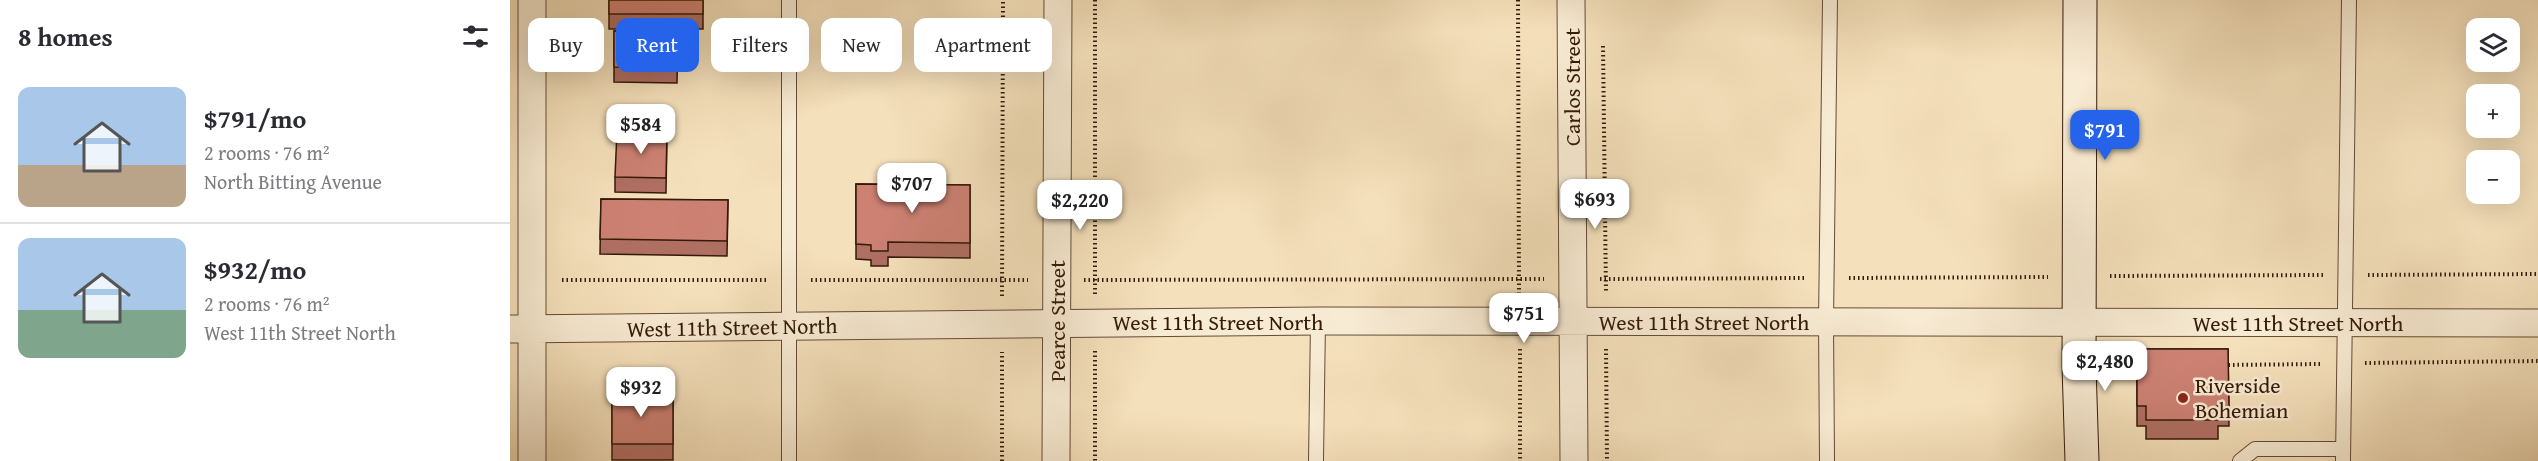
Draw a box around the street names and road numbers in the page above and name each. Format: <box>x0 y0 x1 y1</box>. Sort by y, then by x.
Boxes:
street label: Carlos Street <box>1556 28 1588 146</box>
street label: Pearce Street <box>1041 260 1073 382</box>
street label: West 11th Street North <box>1113 306 1324 338</box>
street label: West 11th Street North <box>1599 306 1810 338</box>
street label: West 11th Street North <box>2193 307 2404 339</box>
street label: West 11th Street North <box>626 309 838 345</box>

